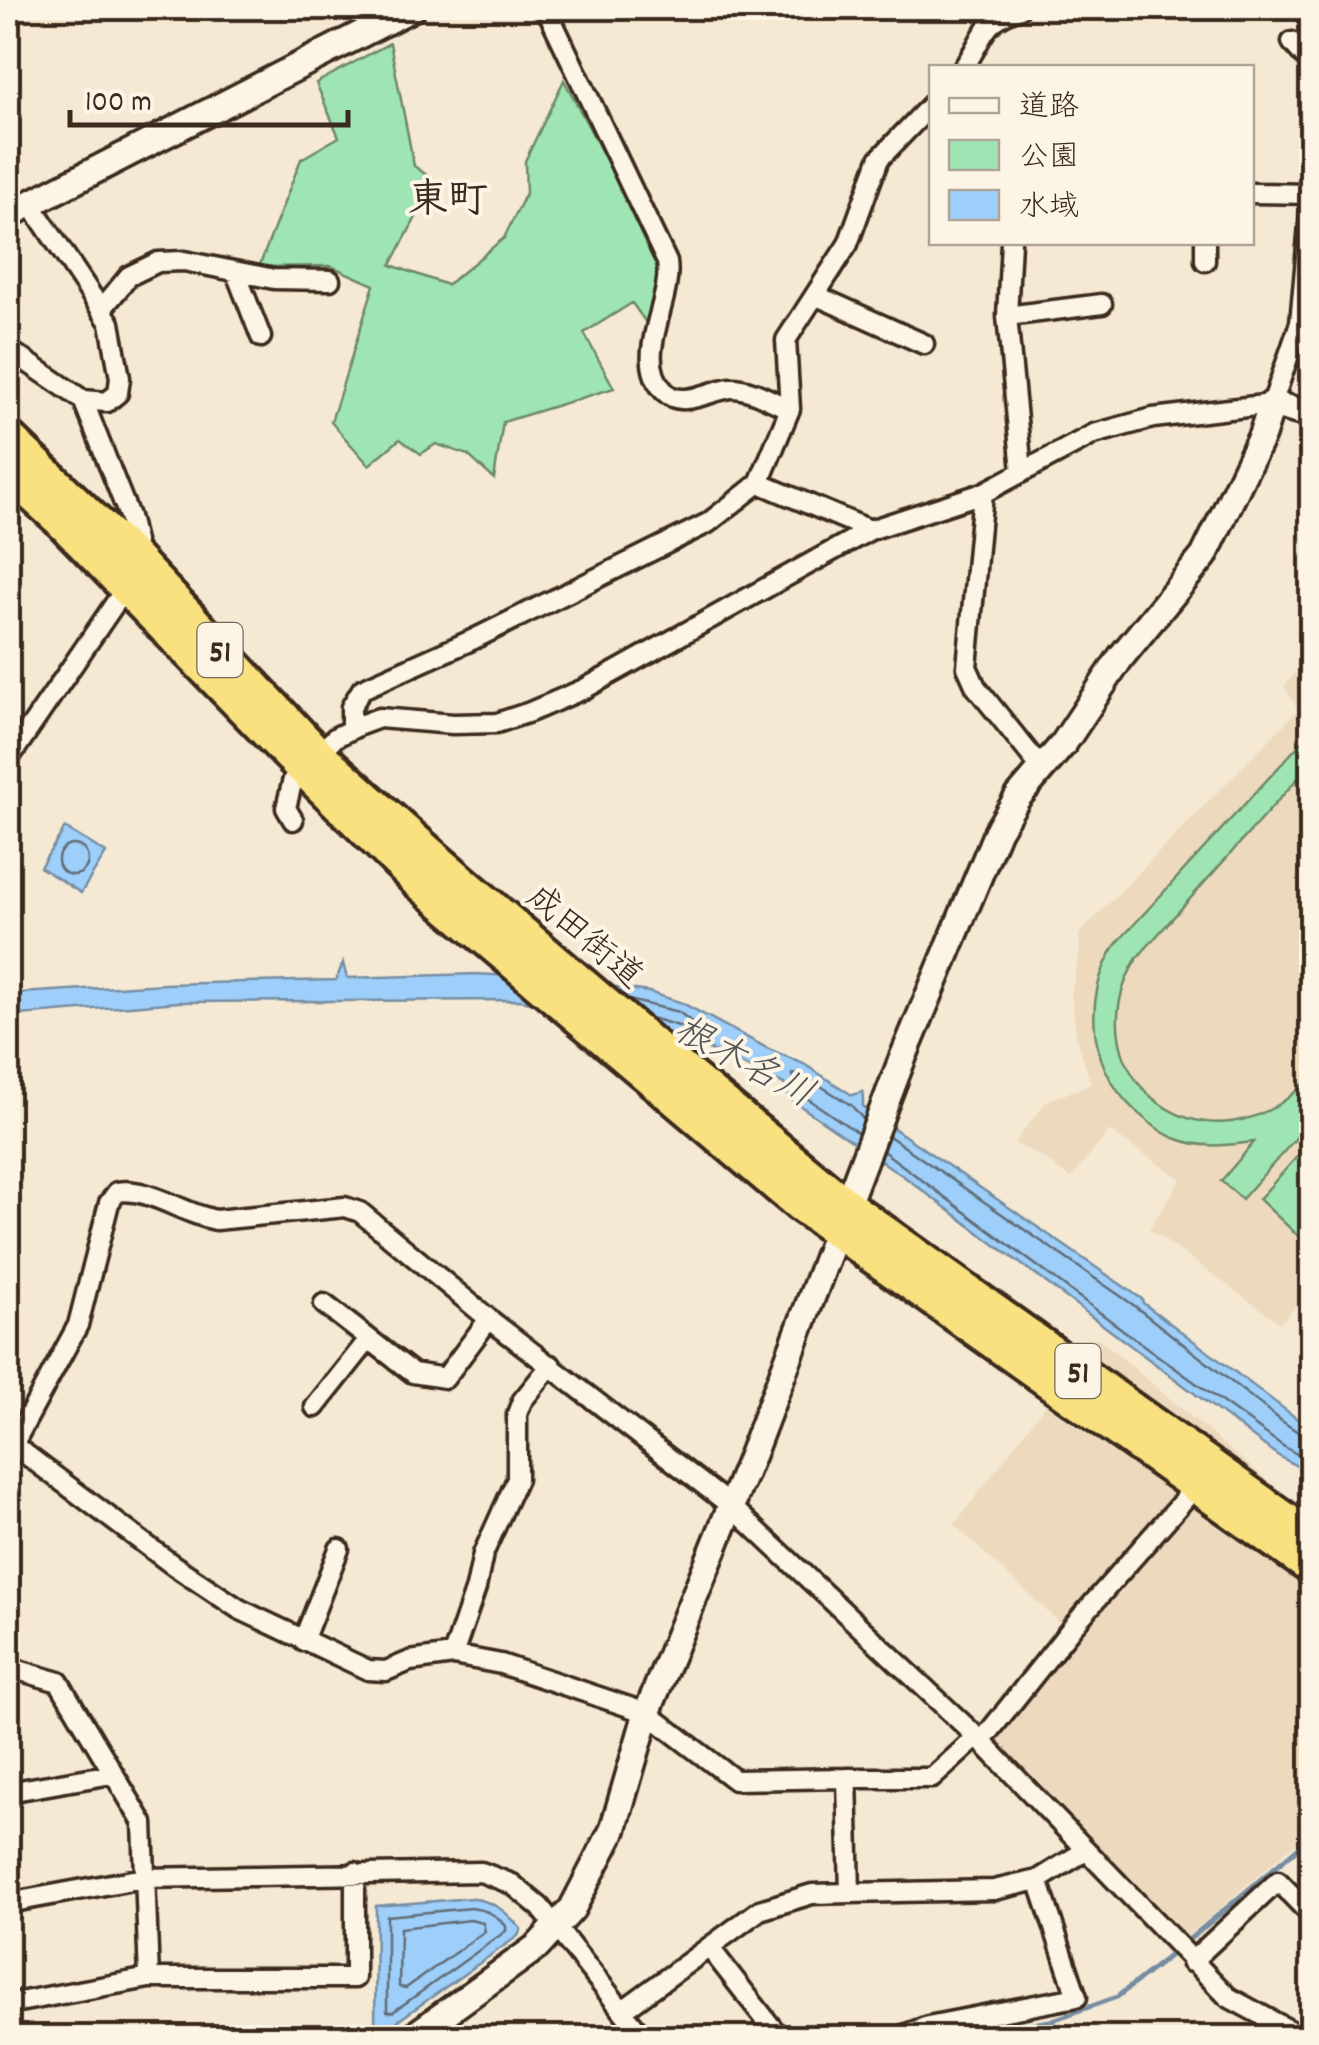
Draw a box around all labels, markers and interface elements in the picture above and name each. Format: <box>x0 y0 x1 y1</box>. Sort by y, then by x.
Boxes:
scale bar <box>70 65 348 127</box>
legend <box>929 65 1254 245</box>
text: 100 m <box>85 83 152 126</box>
text: 道路 <box>1019 88 1079 131</box>
text: 公園 <box>1019 138 1079 181</box>
district label: 東町 <box>408 175 488 232</box>
text: 水域 <box>1019 188 1079 231</box>
road number: 51 <box>198 623 242 677</box>
street label: 成田街道 <box>513 875 652 1003</box>
water label: 根木名川 <box>662 1005 822 1125</box>
road number: 51 <box>1056 1344 1100 1398</box>

